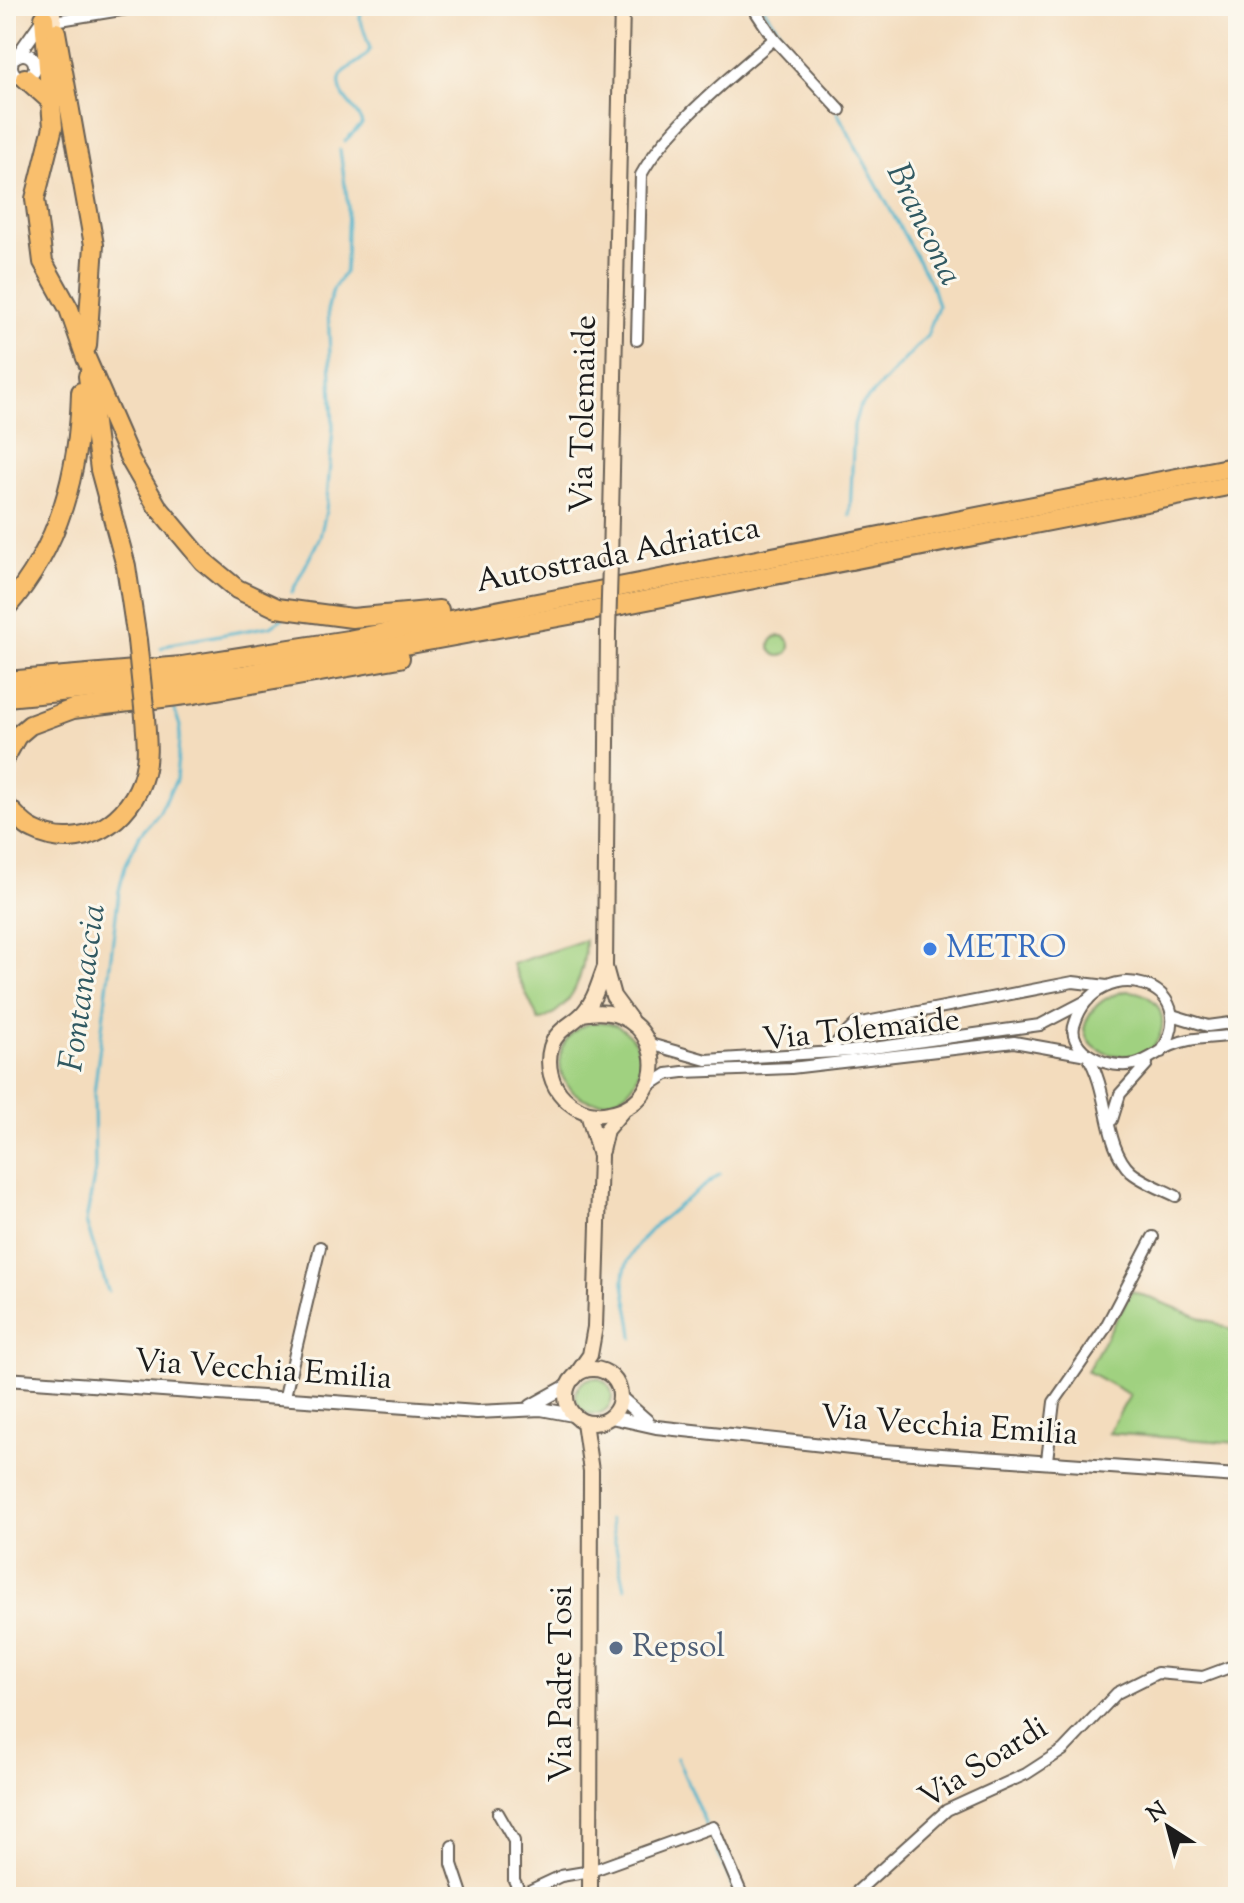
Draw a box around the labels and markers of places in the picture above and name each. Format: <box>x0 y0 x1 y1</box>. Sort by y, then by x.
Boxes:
place label: METRO <box>946 926 1067 972</box>
marker: METRO <box>921 940 939 958</box>
place label: Repsol <box>632 1625 725 1671</box>
marker: Repsol <box>607 1639 625 1657</box>

